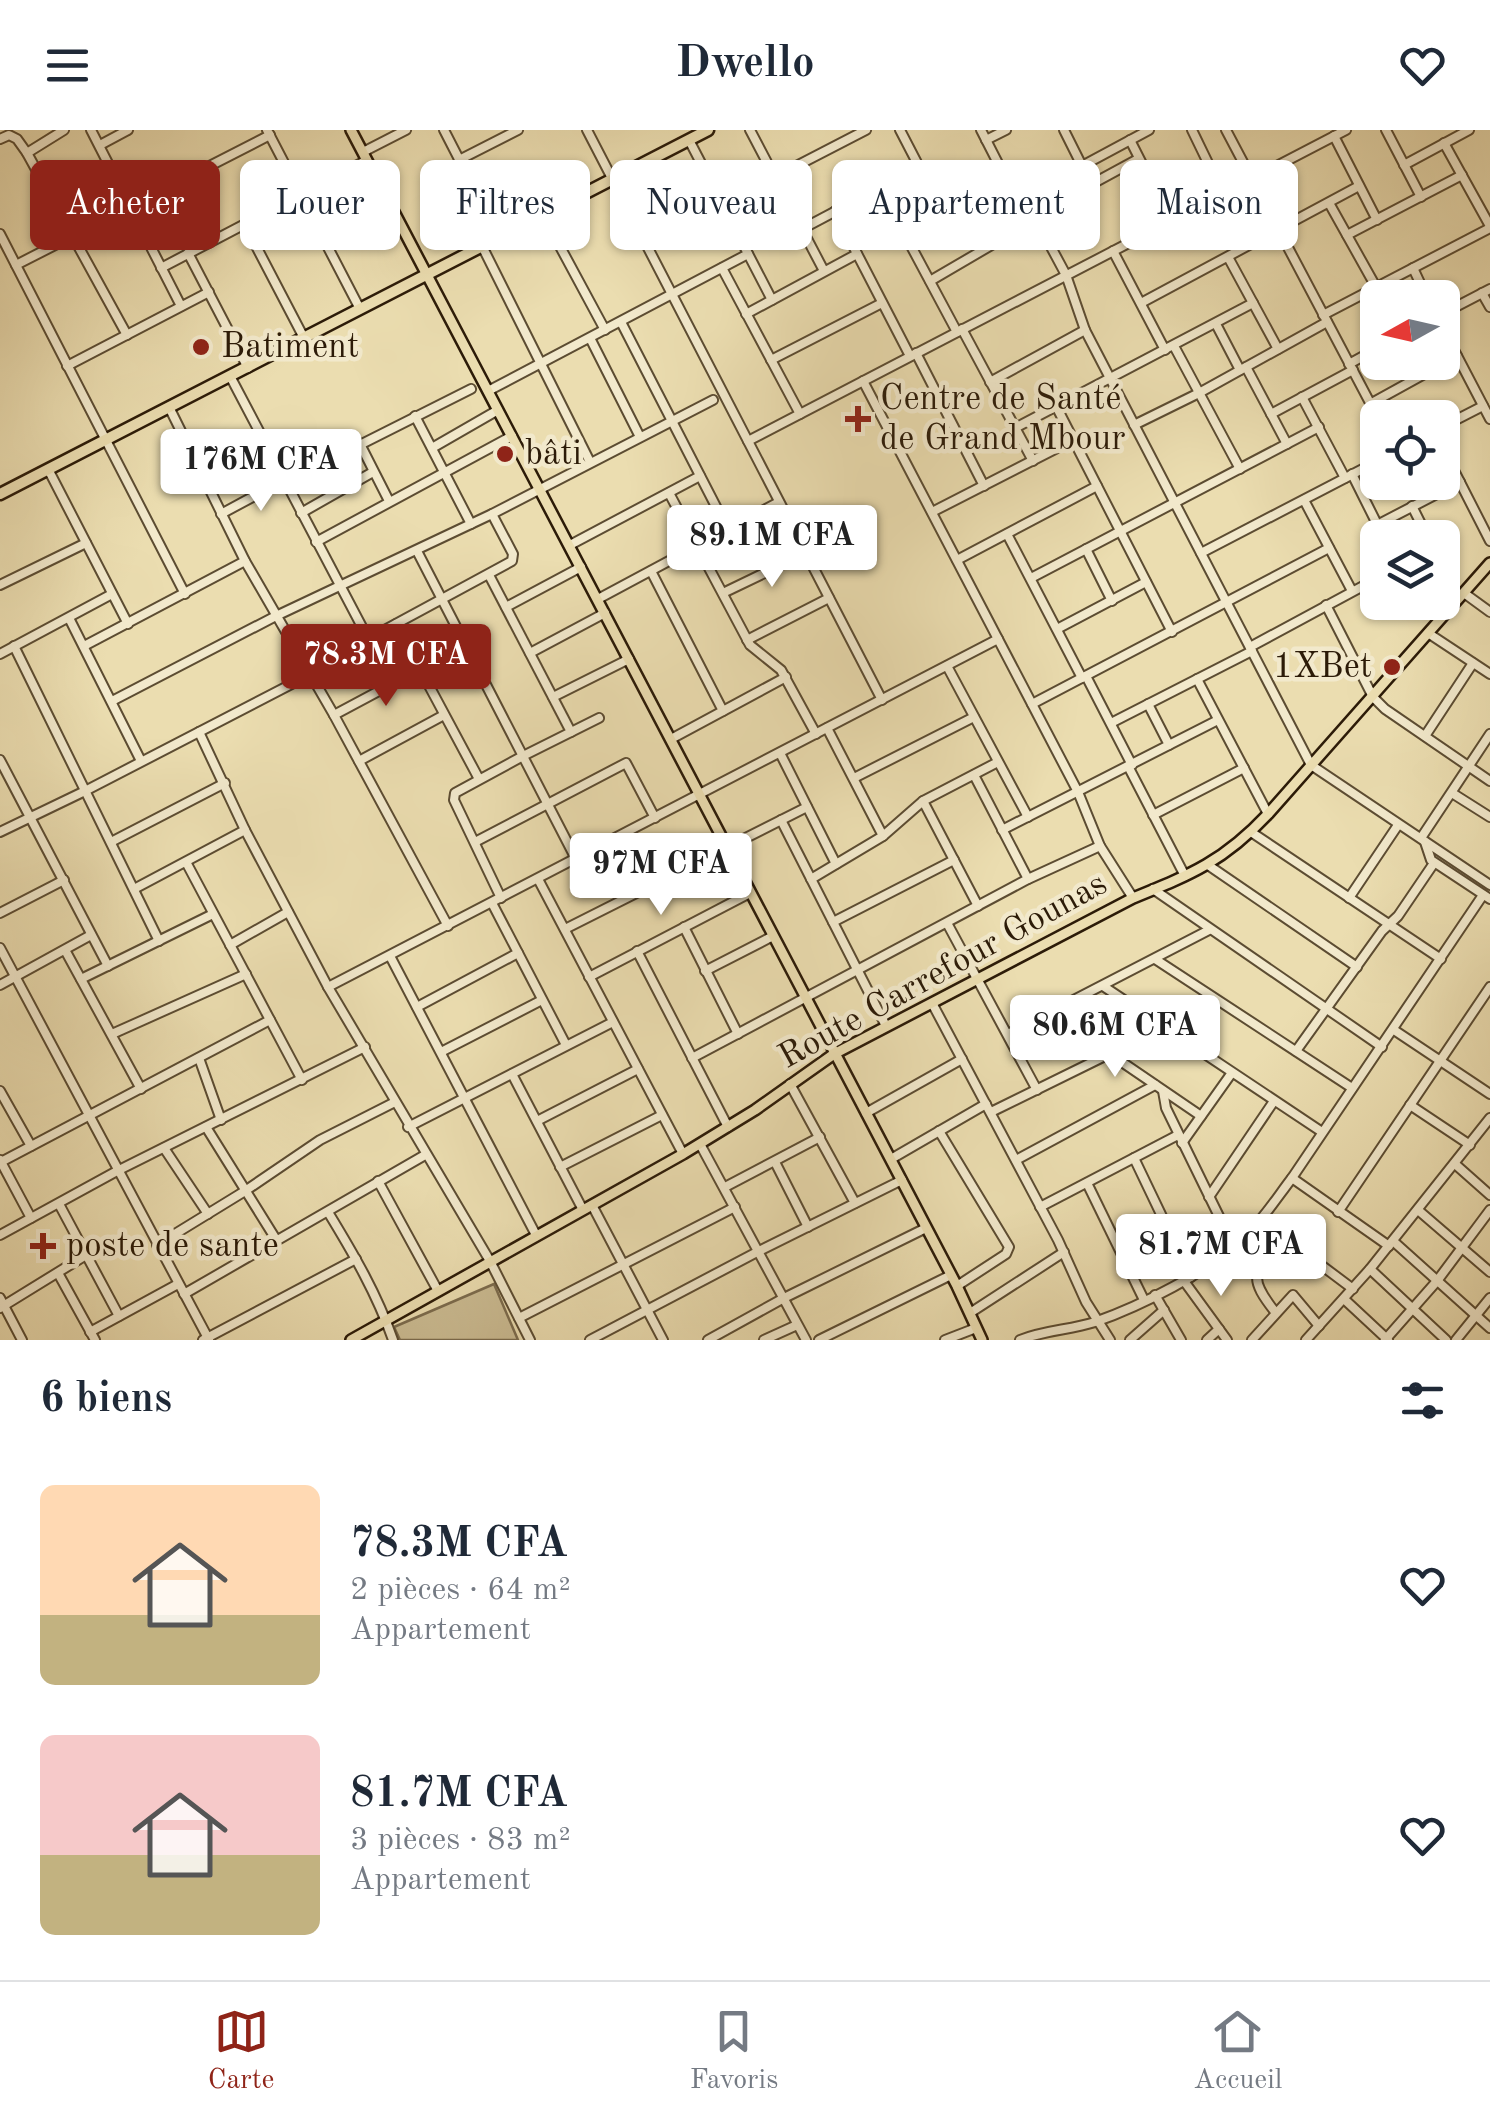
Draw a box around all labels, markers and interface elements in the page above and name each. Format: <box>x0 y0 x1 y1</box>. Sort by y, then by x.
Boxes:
icon: menu <box>40 38 95 93</box>
icon: heart <box>1395 38 1450 93</box>
text: Dwello <box>675 42 815 87</box>
chip: Acheter <box>30 160 220 250</box>
chip: Louer <box>240 160 400 250</box>
chip: Filtres <box>420 160 590 250</box>
chip: Nouveau <box>610 160 812 250</box>
chip: Appartement <box>832 160 1100 250</box>
chip: Maison <box>1120 160 1298 250</box>
north arrow <box>1360 280 1460 380</box>
map controls <box>1360 280 1460 620</box>
place label: Batiment <box>221 330 359 365</box>
marker: Batiment <box>190 336 212 358</box>
place label: Centre de Santé de Grand Mbour <box>880 382 1126 457</box>
button: locate <box>1360 400 1460 500</box>
marker: Centre de Santé de Grand Mbour <box>845 406 871 432</box>
pin: 176M CFA <box>158 429 364 514</box>
place label: bâti <box>525 437 582 472</box>
marker: bâti <box>494 443 516 465</box>
text: 176M CFA <box>183 445 340 477</box>
pin: 89.1M CFA <box>658 505 886 590</box>
button: layers <box>1360 520 1460 620</box>
text: 89.1M CFA <box>689 521 855 553</box>
pin: 78.3M CFA <box>272 624 500 709</box>
text: 78.3M CFA <box>303 640 469 672</box>
place label: 1XBet <box>1273 650 1372 685</box>
marker: 1XBet <box>1381 656 1403 678</box>
pin: 97M CFA <box>569 833 753 918</box>
text: 97M CFA <box>592 849 730 881</box>
street label: Route Carrefour Gounas <box>773 866 1113 1076</box>
pin: 80.6M CFA <box>1001 995 1229 1080</box>
text: 80.6M CFA <box>1032 1011 1198 1043</box>
pin: 81.7M CFA <box>1107 1214 1335 1299</box>
place label: poste de sante <box>66 1229 279 1264</box>
text: 81.7M CFA <box>1138 1230 1304 1262</box>
marker: poste de sante <box>30 1233 56 1259</box>
icon: filters <box>1395 1373 1450 1428</box>
text: 6 biens <box>40 1379 172 1421</box>
text: 78.3M CFA <box>350 1524 568 1566</box>
icon: home <box>120 1525 240 1645</box>
icon: heart <box>1395 1558 1450 1613</box>
text: 2 pièces · 64 m² <box>350 1575 571 1607</box>
text: Appartement <box>350 1615 531 1647</box>
text: 81.7M CFA <box>350 1774 568 1816</box>
icon: home <box>120 1775 240 1895</box>
icon: heart <box>1395 1808 1450 1863</box>
text: 3 pièces · 83 m² <box>350 1825 571 1857</box>
text: Appartement <box>350 1865 531 1897</box>
tab: Carte <box>208 2004 274 2099</box>
tab: Favoris <box>690 2004 778 2099</box>
tab: Accueil <box>1194 2004 1282 2099</box>

